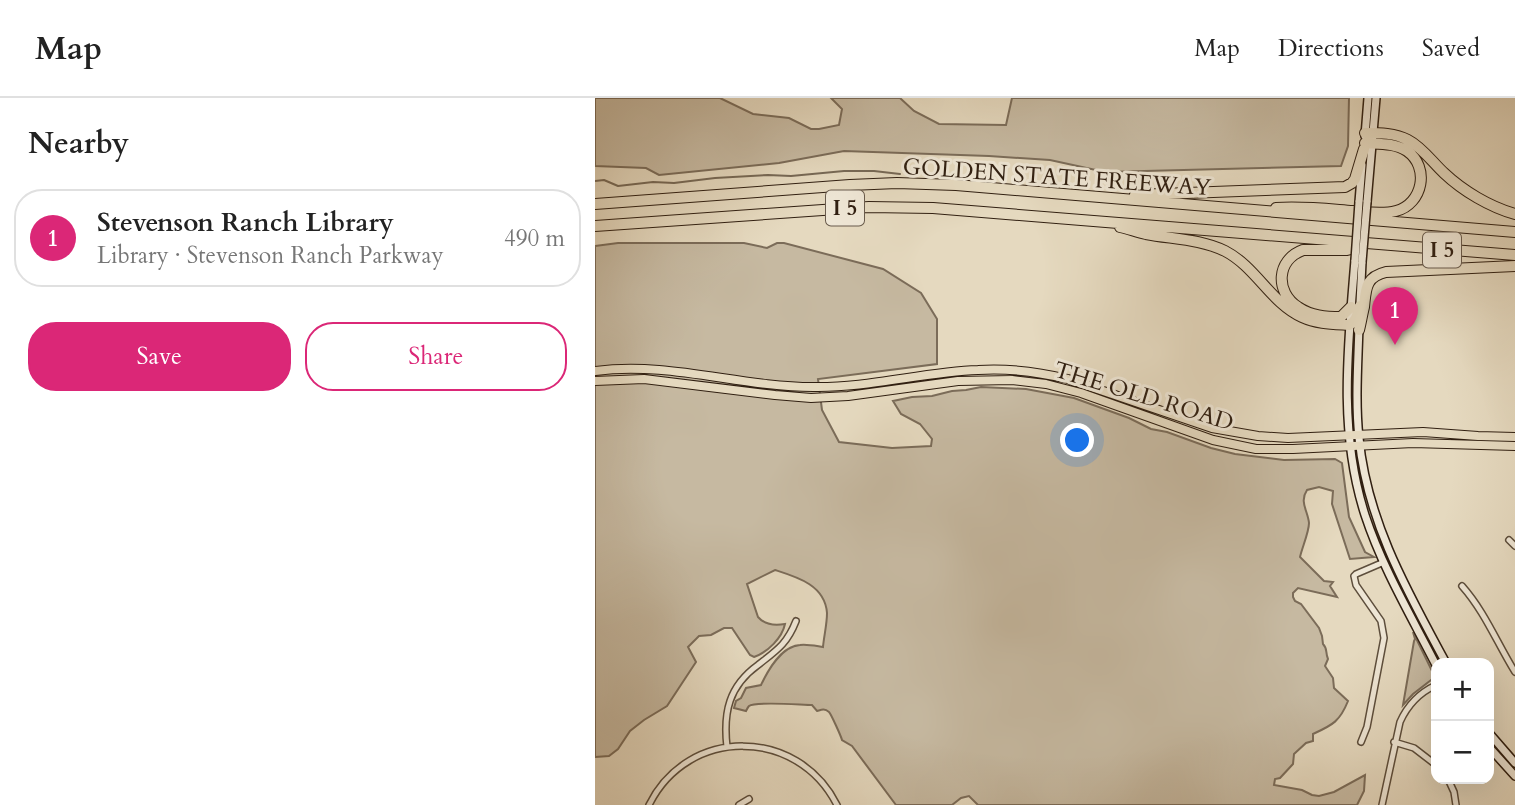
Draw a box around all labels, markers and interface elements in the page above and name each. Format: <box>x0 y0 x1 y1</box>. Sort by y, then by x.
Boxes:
text: Map <box>35 26 102 71</box>
text: Map <box>1194 32 1240 65</box>
text: Directions <box>1278 32 1384 65</box>
text: Saved <box>1422 32 1480 65</box>
text: Nearby <box>28 123 129 164</box>
street label: GOLDEN STATE FREEWAY <box>902 151 1213 203</box>
road number: I 5 <box>826 190 864 226</box>
text: Stevenson Ranch Library <box>97 205 394 240</box>
text: 1 <box>47 223 59 254</box>
text: 490 m <box>504 223 565 254</box>
road number: I 5 <box>1423 232 1461 268</box>
text: Library · Stevenson Ranch Parkway <box>97 240 444 271</box>
pin: 1 <box>1372 287 1418 345</box>
button: Save <box>28 322 291 391</box>
button: Share <box>305 322 567 391</box>
street label: THE OLD ROAD <box>1051 354 1237 438</box>
your location <box>1060 423 1094 457</box>
map controls <box>1431 658 1494 784</box>
button: + <box>1431 658 1494 721</box>
button: − <box>1431 721 1494 784</box>

